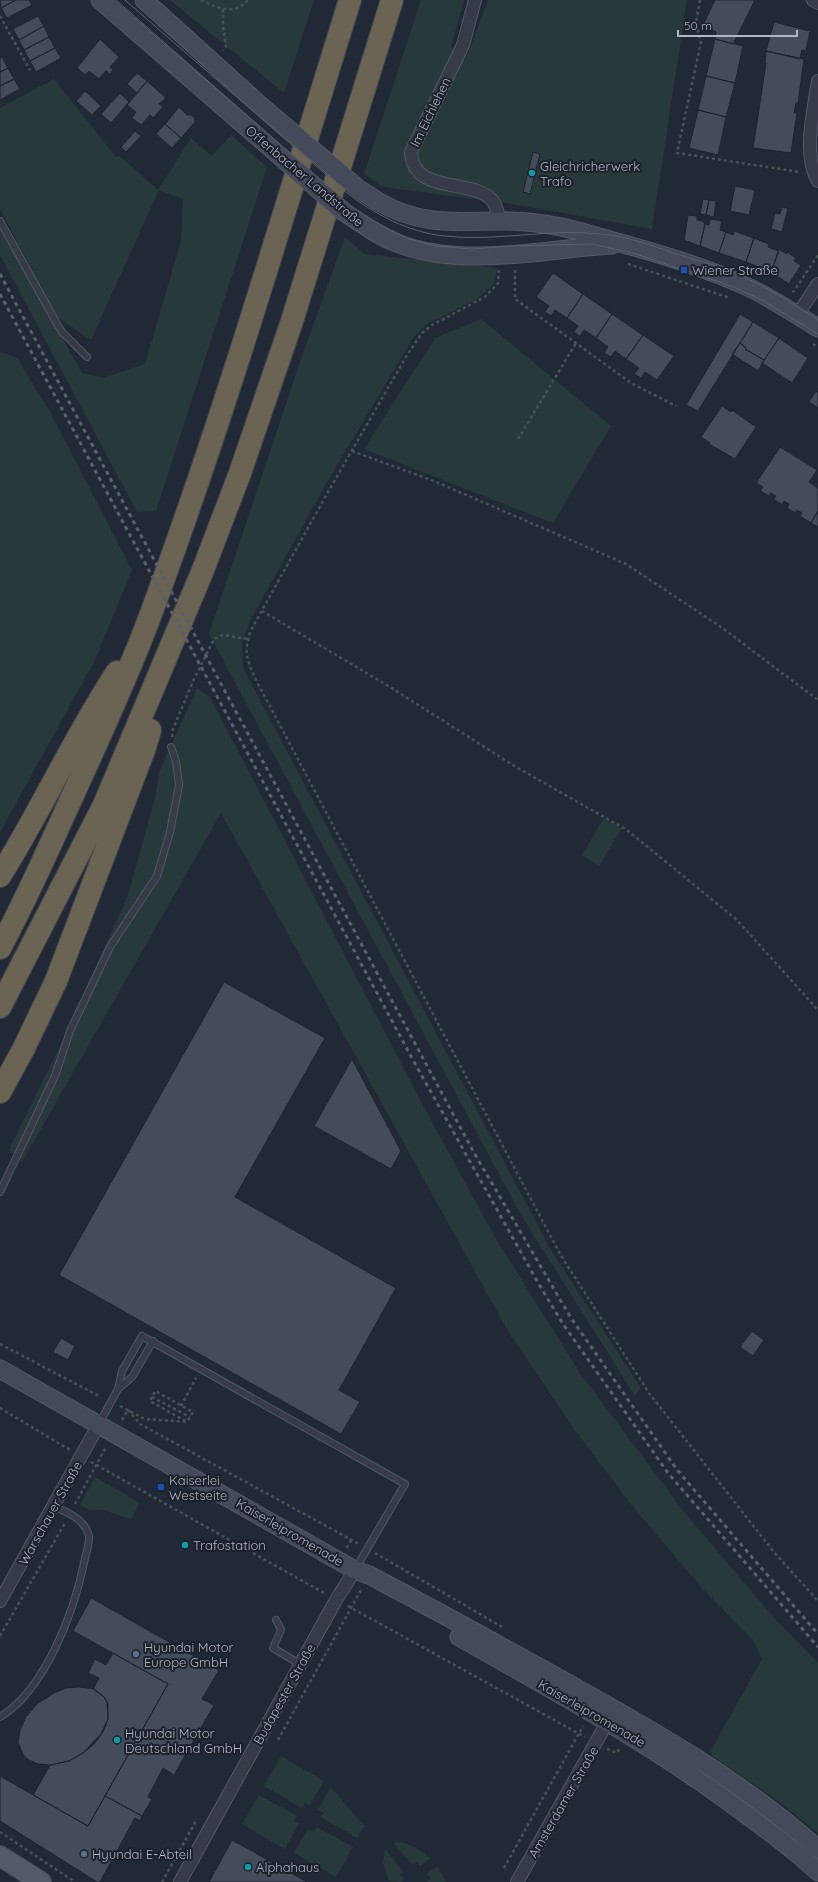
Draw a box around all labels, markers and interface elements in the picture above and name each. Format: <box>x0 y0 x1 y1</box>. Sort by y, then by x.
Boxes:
scale bar <box>678 12 797 38</box>
text: 50 m <box>684 18 712 33</box>
street label: Im Eichlehen <box>406 75 454 149</box>
street label: Offenbacher Landstraße <box>243 122 367 230</box>
place label: Gleichricherwerk Trafo <box>540 158 640 189</box>
marker: Gleichricherwerk Trafo <box>527 168 537 178</box>
place label: Wiener Straße <box>692 262 778 278</box>
marker: Wiener Straße <box>679 265 689 275</box>
street label: Warschauer Straße <box>15 1458 85 1568</box>
place label: Kaiserlei Westseite <box>169 1472 227 1503</box>
marker: Kaiserlei Westseite <box>156 1482 166 1492</box>
street label: Kaiserleipromenade <box>234 1495 346 1569</box>
place label: Trafostation <box>193 1537 266 1553</box>
marker: Trafostation <box>180 1540 190 1550</box>
place label: Hyundai Motor Europe GmbH <box>144 1639 234 1670</box>
street label: Budapester Straße <box>250 1641 318 1747</box>
marker: Hyundai Motor Europe GmbH <box>131 1649 141 1659</box>
street label: Kaiserleipromenade <box>536 1676 648 1750</box>
place label: Hyundai Motor Deutschland GmbH <box>125 1725 242 1756</box>
marker: Hyundai Motor Deutschland GmbH <box>112 1735 122 1745</box>
street label: Amsterdamer Straße <box>525 1743 601 1861</box>
place label: Hyundai E-Abteil <box>92 1846 192 1862</box>
marker: Hyundai E-Abteil <box>79 1849 89 1859</box>
place label: Alphahaus <box>256 1859 319 1875</box>
marker: Alphahaus <box>243 1862 253 1872</box>

